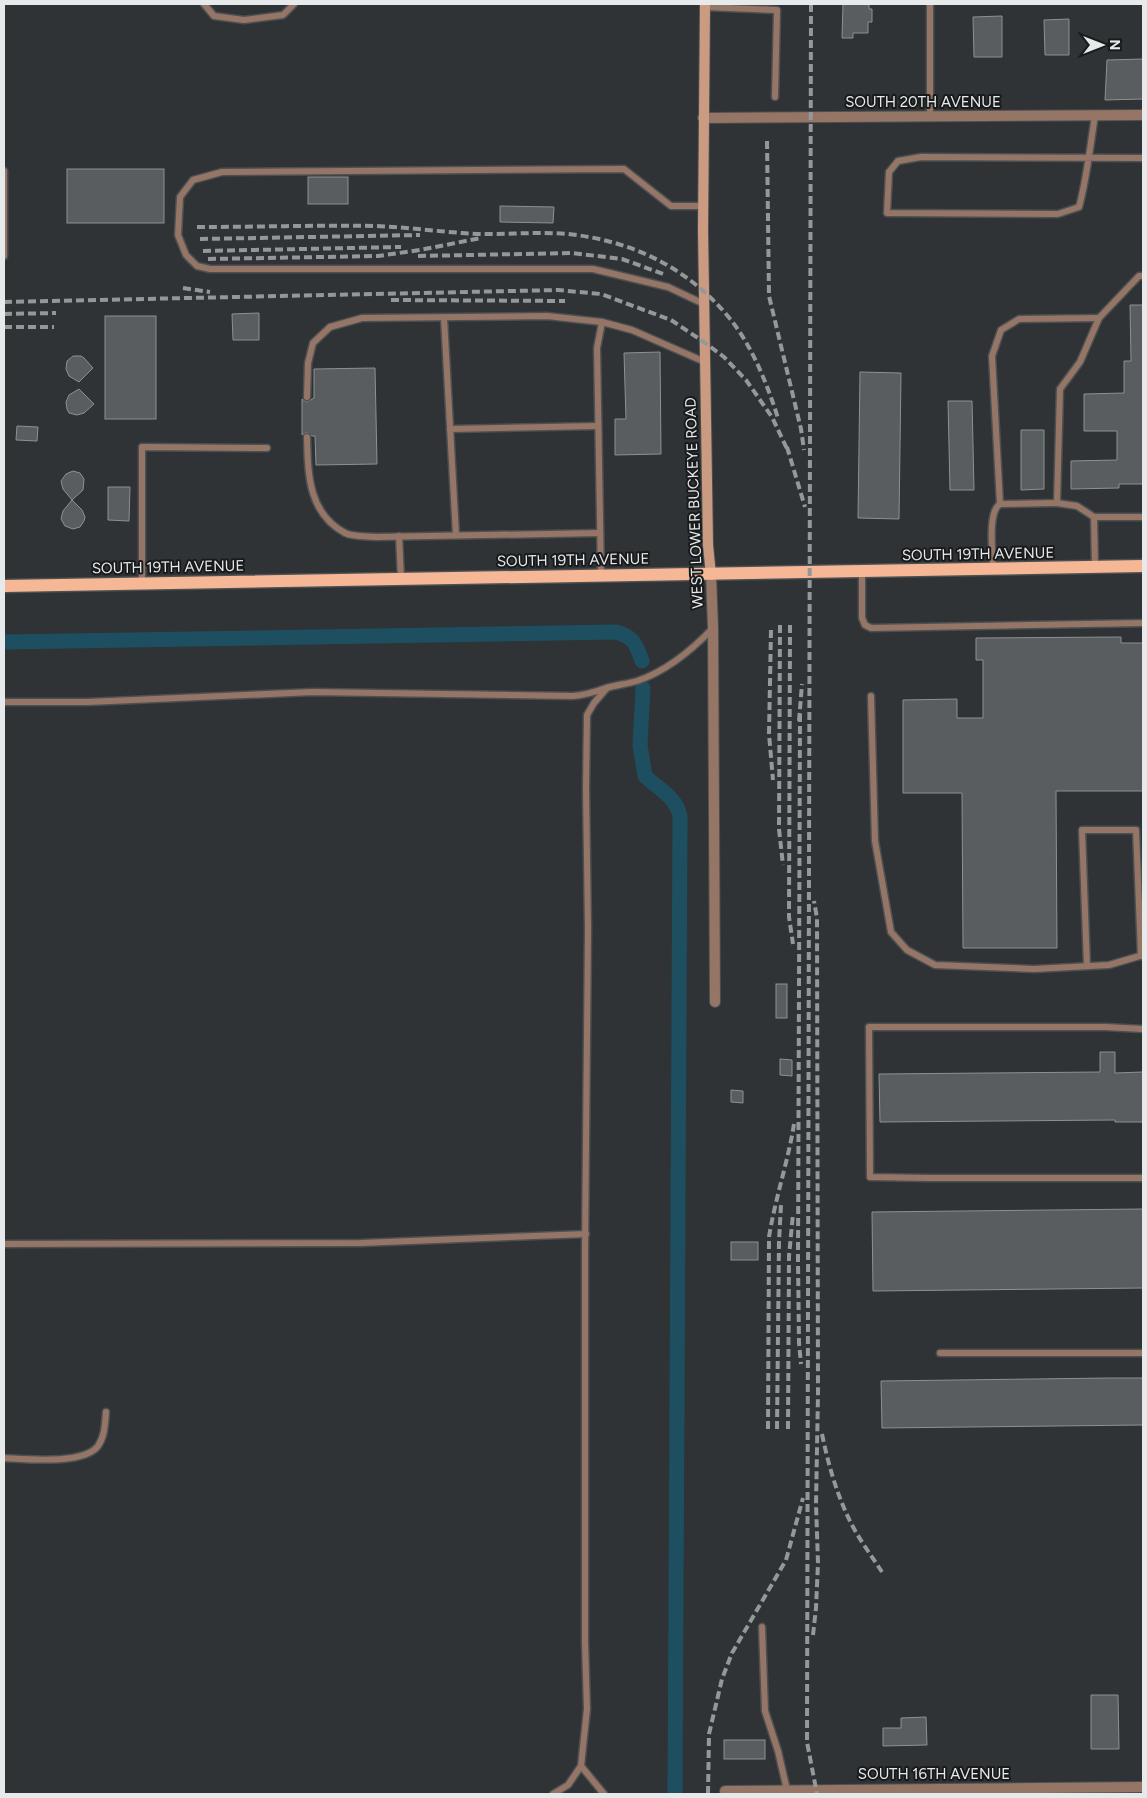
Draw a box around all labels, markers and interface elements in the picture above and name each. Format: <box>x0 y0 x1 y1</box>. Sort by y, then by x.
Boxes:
north arrow <box>1077 20 1127 70</box>
text: N <box>1106 40 1123 50</box>
street label: SOUTH 20TH AVENUE <box>845 93 1001 111</box>
street label: WEST LOWER BUCKEYE ROAD <box>681 397 707 609</box>
street label: SOUTH 19TH AVENUE <box>902 544 1054 564</box>
street label: SOUTH 19TH AVENUE <box>497 550 649 570</box>
street label: SOUTH 19TH AVENUE <box>92 557 244 577</box>
street label: SOUTH 16TH AVENUE <box>858 1765 1010 1783</box>

